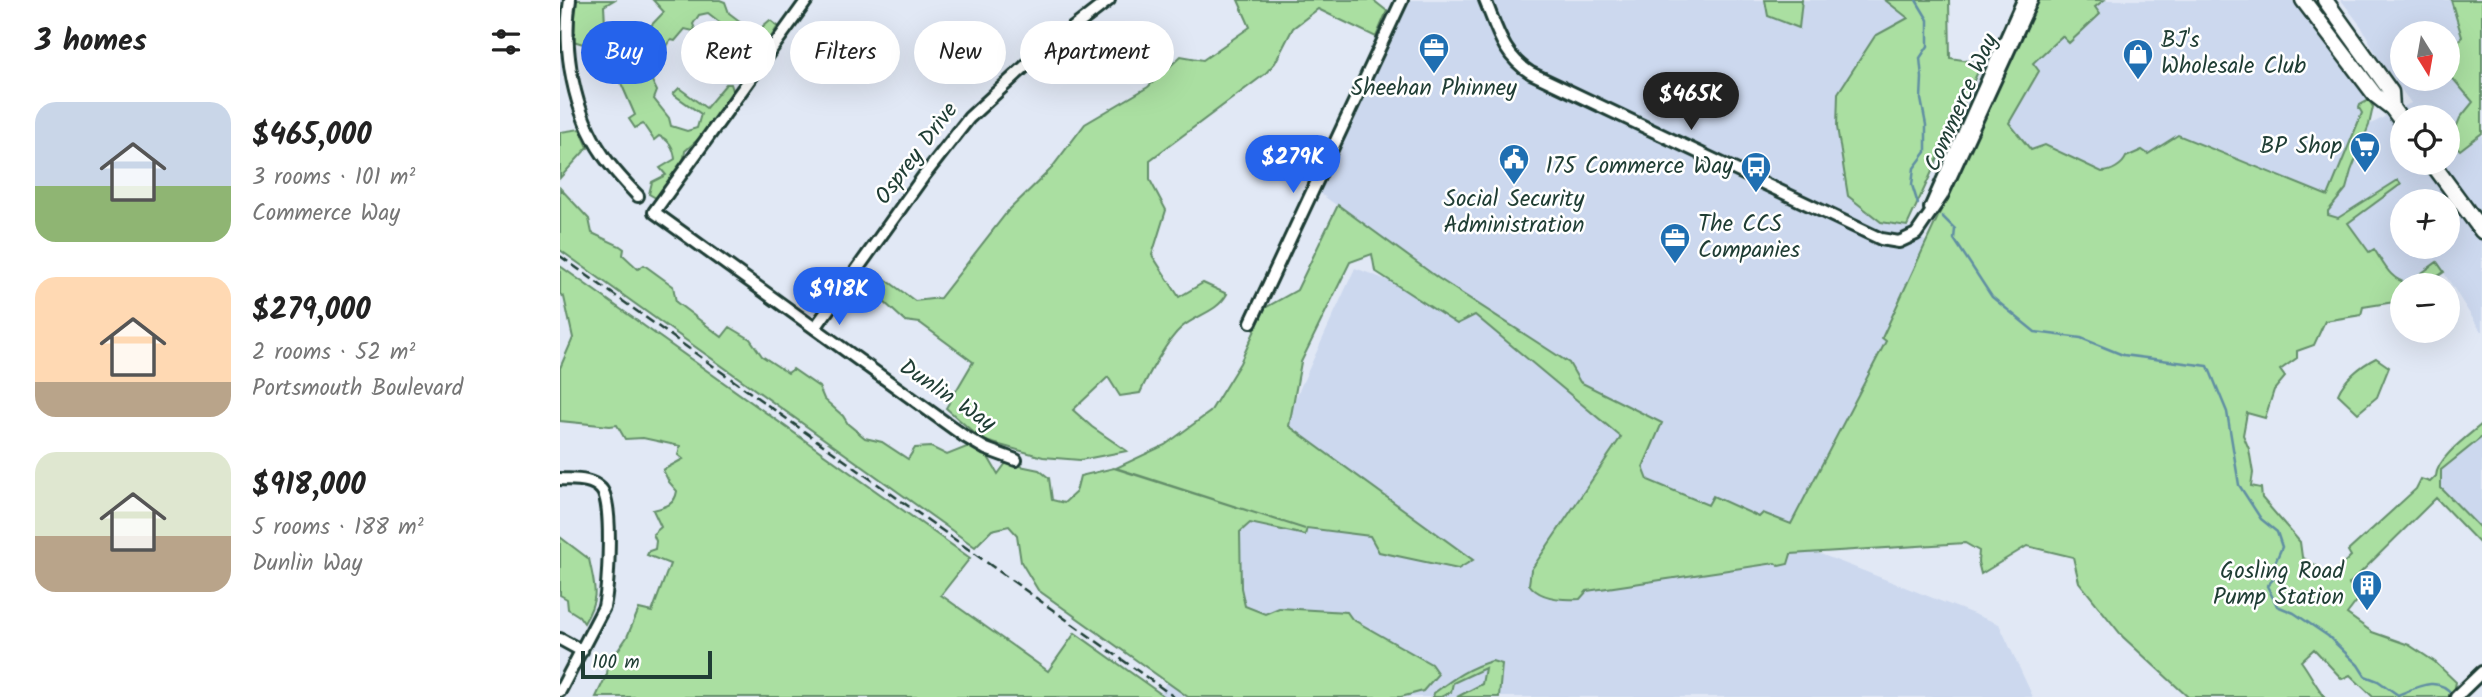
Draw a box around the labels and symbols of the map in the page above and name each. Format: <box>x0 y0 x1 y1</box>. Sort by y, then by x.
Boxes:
north arrow <box>2390 21 2460 91</box>
place label: BJ's Wholesale Club <box>2161 23 2306 85</box>
street label: Commerce Way <box>1915 28 2009 178</box>
office icon: Sheehan Phinney <box>1417 31 1451 75</box>
shop icon: BJ's Wholesale Club <box>2121 37 2155 81</box>
place label: Sheehan Phinney <box>1351 71 1517 107</box>
pin: $465K <box>1642 72 1740 132</box>
street label: Osprey Drive <box>866 95 968 213</box>
place label: BP Shop <box>2260 129 2342 165</box>
supermarket icon: BP Shop <box>2348 130 2382 174</box>
pin: $279K <box>1244 136 1342 195</box>
public building icon: Social Security Administration <box>1497 142 1531 186</box>
place label: 175 Commerce Way <box>1545 149 1733 185</box>
bus stop icon: 175 Commerce Way <box>1739 150 1773 194</box>
place label: Social Security Administration <box>1443 182 1585 244</box>
place label: The CCS Companies <box>1698 207 1800 269</box>
office icon: The CCS Companies <box>1658 221 1692 265</box>
pin: $918K <box>790 268 888 327</box>
street label: Dunlin Way <box>891 350 1003 442</box>
place label: Gosling Road Pump Station <box>2213 554 2345 616</box>
building icon: Gosling Road Pump Station <box>2350 568 2384 612</box>
scale bar <box>581 648 712 680</box>

